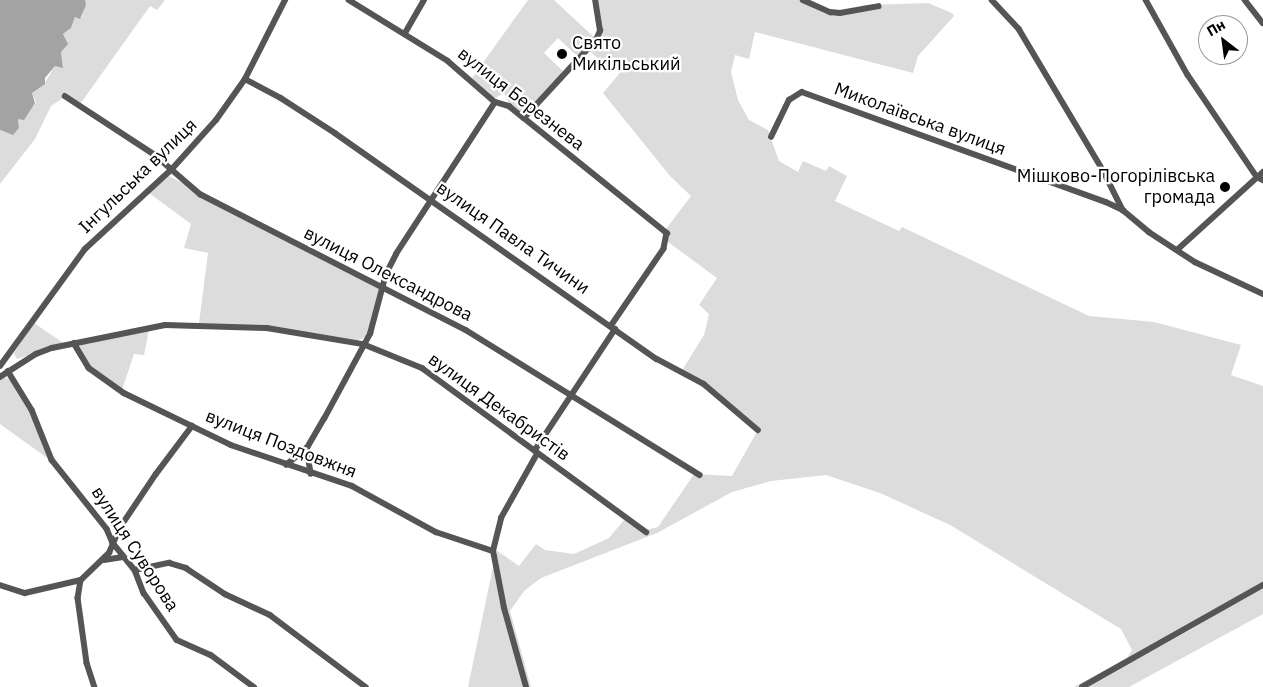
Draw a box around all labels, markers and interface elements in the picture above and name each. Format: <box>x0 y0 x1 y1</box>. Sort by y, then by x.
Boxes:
north arrow <box>1198 15 1248 65</box>
text: Пн <box>1203 15 1229 40</box>
place label: Свято Микільський <box>572 33 681 76</box>
street label: вулиця Березнева <box>453 43 589 155</box>
marker: Свято Микільський <box>556 48 568 60</box>
street label: Миколаївська вулиця <box>831 78 1009 160</box>
street label: Інгульська вулиця <box>74 114 202 238</box>
place label: Мішково-Погорілівська громада <box>1017 166 1215 208</box>
street label: вулиця Павла Тичини <box>432 177 594 299</box>
marker: Мішково-Погорілівська громада <box>1219 181 1231 193</box>
street label: вулиця Олександрова <box>300 222 476 326</box>
street label: вулиця Декабристів <box>424 348 574 466</box>
street label: вулиця Поздовжня <box>202 405 360 483</box>
street label: вулиця Суворова <box>87 483 183 615</box>

